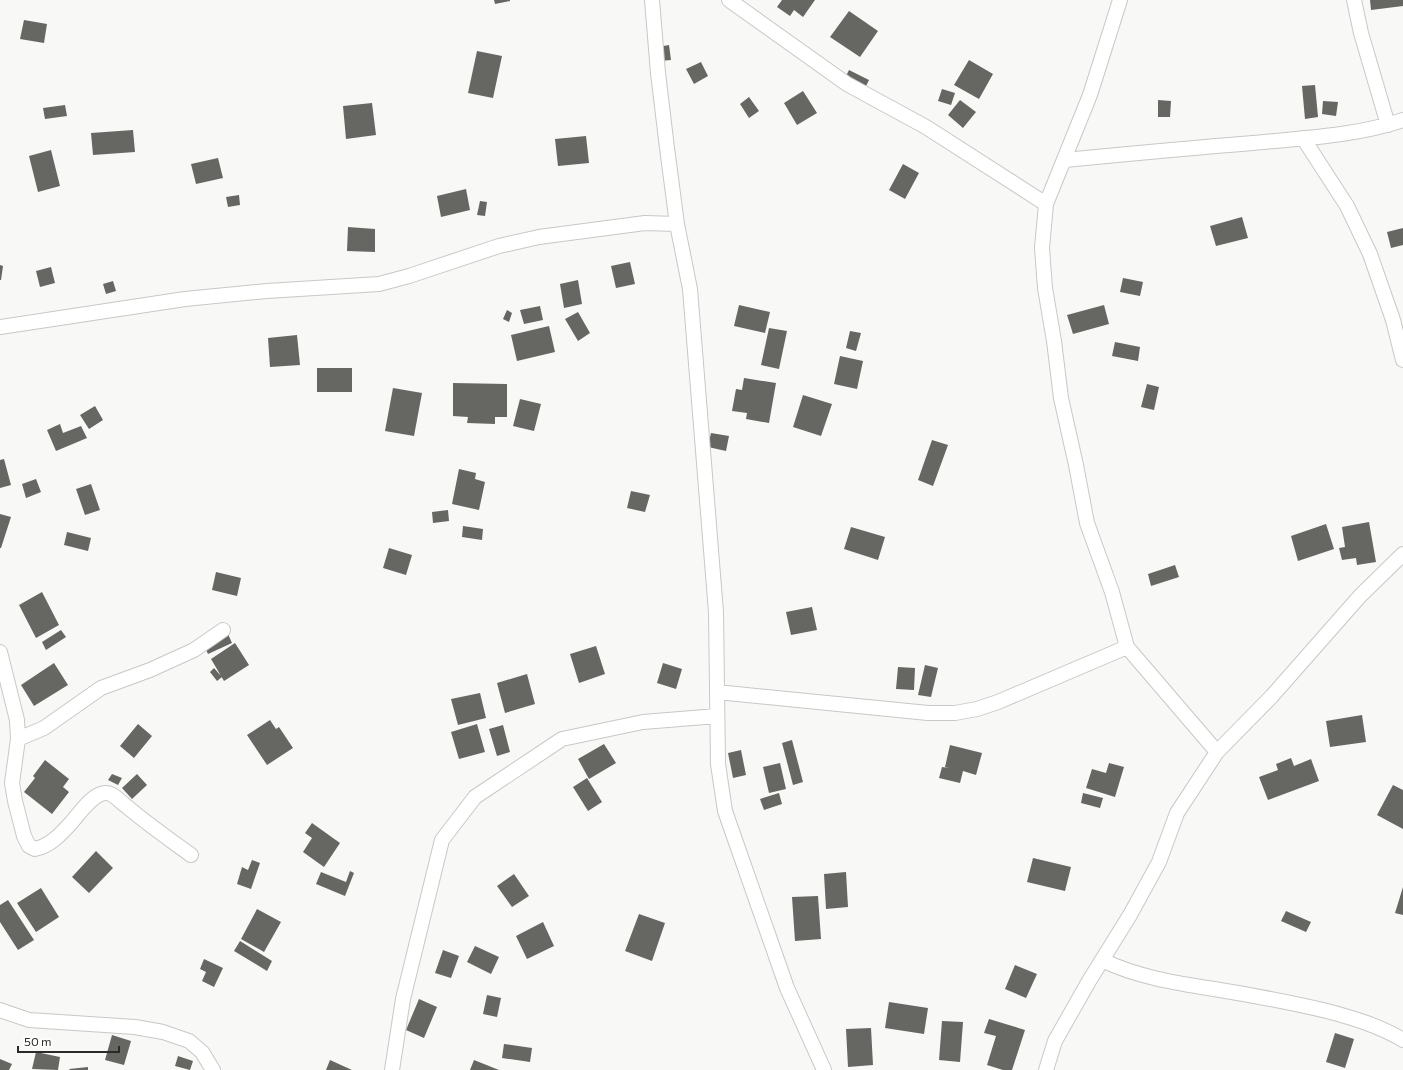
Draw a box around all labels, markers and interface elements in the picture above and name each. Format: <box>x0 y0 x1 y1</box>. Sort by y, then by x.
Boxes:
scale bar <box>18 1028 119 1054</box>
text: 50 m <box>24 1034 52 1048</box>

